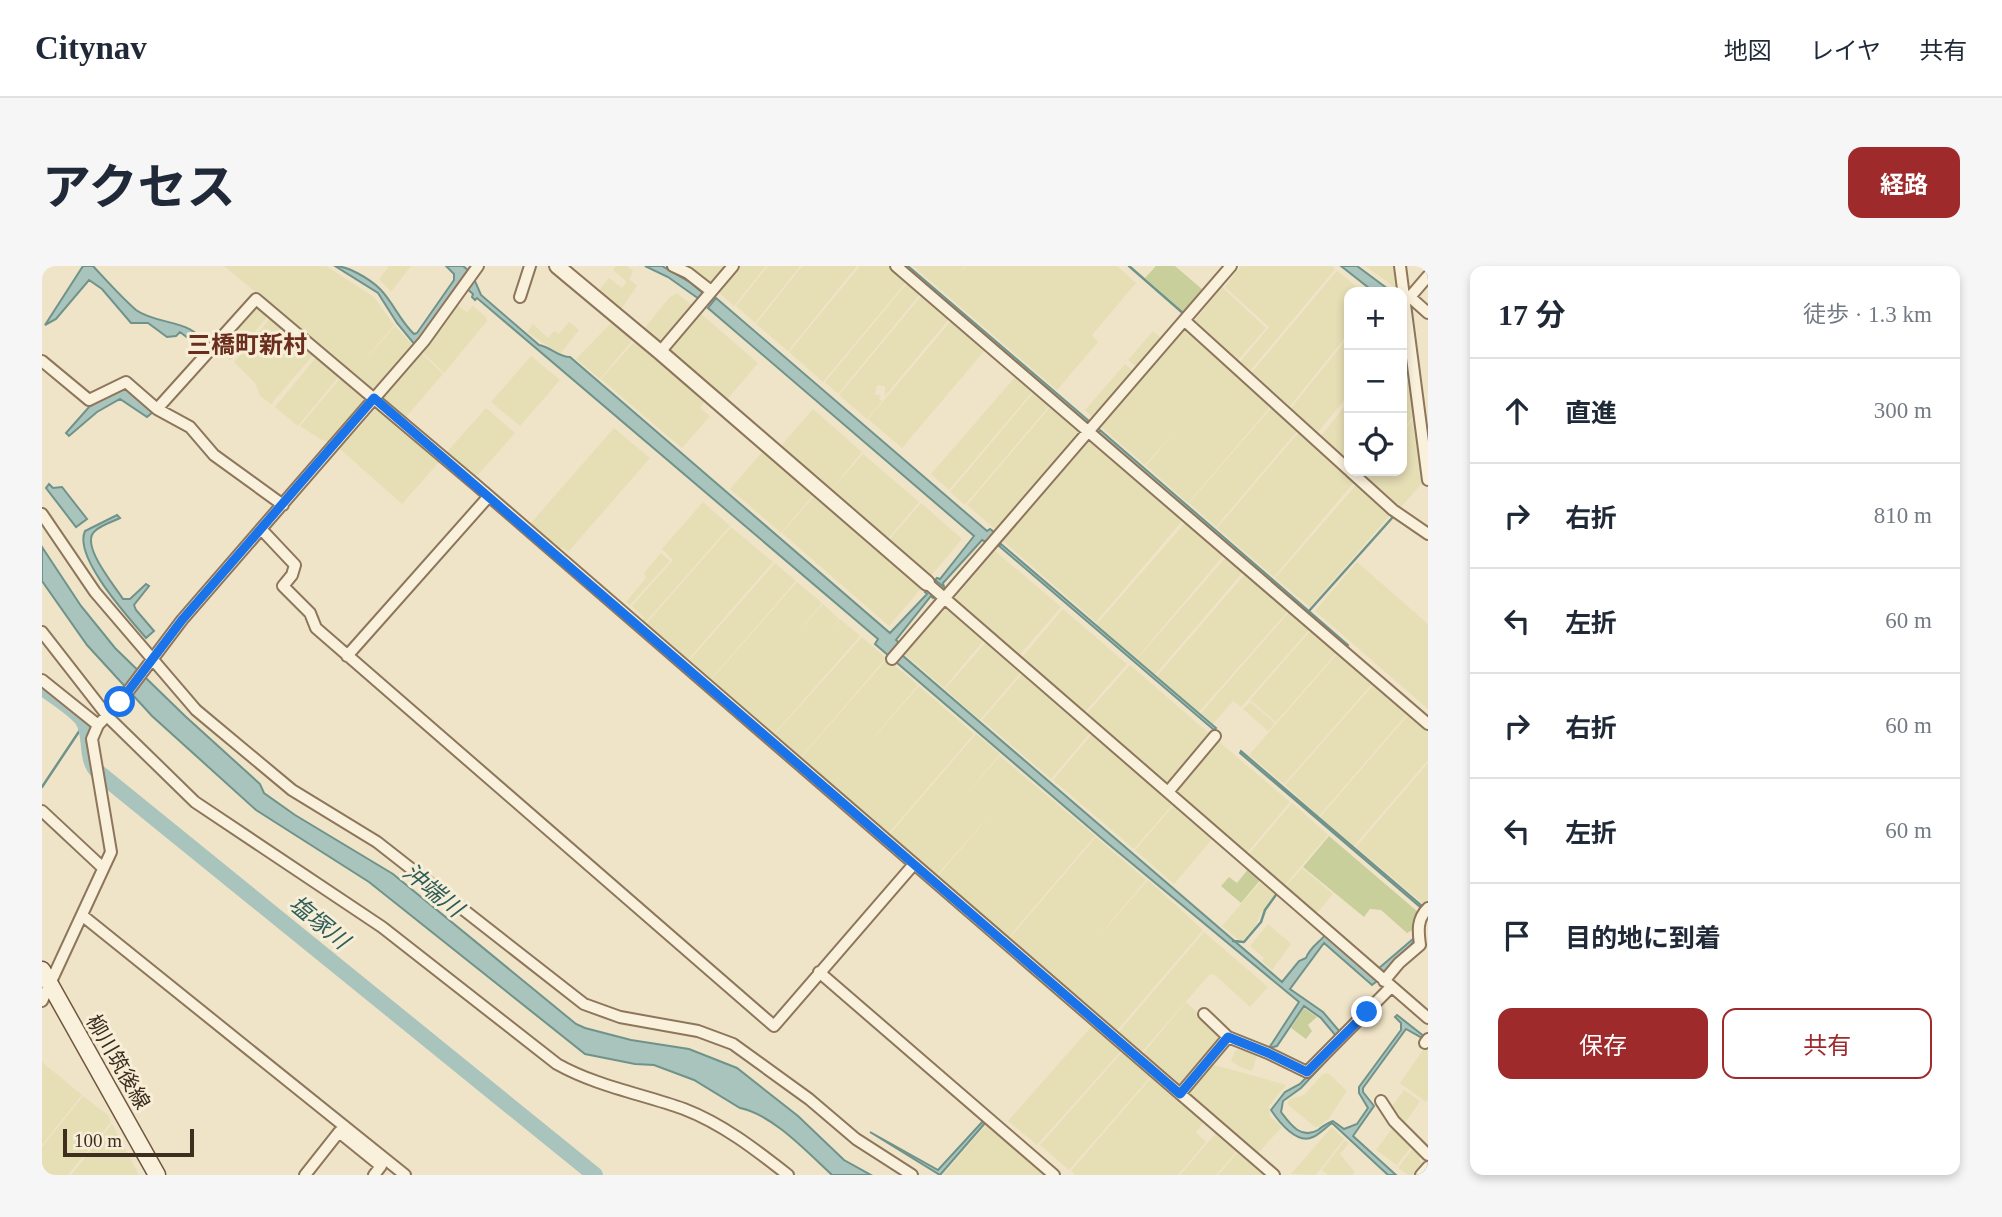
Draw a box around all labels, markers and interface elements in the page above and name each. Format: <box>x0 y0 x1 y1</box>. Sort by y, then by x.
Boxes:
text: Citynav <box>35 30 147 66</box>
text: 地図 <box>1724 38 1772 64</box>
text: レイヤ <box>1810 38 1881 64</box>
text: 共有 <box>1919 38 1967 64</box>
button: 経路 <box>1848 147 1960 218</box>
text: アクセス <box>42 160 236 215</box>
map controls <box>1344 287 1407 476</box>
button: + <box>1344 287 1407 350</box>
text: 17 分 <box>1498 298 1566 331</box>
text: 徒歩 · 1.3 km <box>1803 302 1932 327</box>
district label: 三橋町新村 <box>187 332 307 358</box>
button: − <box>1344 350 1407 413</box>
icon: ahead <box>1498 392 1536 430</box>
text: 300 m <box>1874 398 1932 423</box>
text: 直進 <box>1565 399 1617 428</box>
button: locate <box>1344 413 1407 476</box>
icon: right <box>1498 497 1536 535</box>
text: 810 m <box>1874 503 1932 528</box>
text: 右折 <box>1565 504 1617 533</box>
icon: left <box>1498 602 1536 640</box>
text: 60 m <box>1885 608 1932 633</box>
text: 左折 <box>1565 609 1617 638</box>
route start <box>104 686 135 717</box>
icon: right <box>1498 707 1536 745</box>
text: 60 m <box>1885 713 1932 738</box>
text: 右折 <box>1565 714 1617 743</box>
icon: left <box>1498 812 1536 850</box>
text: 60 m <box>1885 818 1932 843</box>
text: 左折 <box>1565 819 1617 848</box>
water label: 沖端川 <box>398 859 470 924</box>
water label: 塩塚川 <box>284 891 356 956</box>
icon: arrive <box>1498 917 1536 955</box>
text: 目的地に到着 <box>1565 924 1721 953</box>
route end <box>1351 996 1382 1027</box>
button: 保存 <box>1498 1008 1708 1079</box>
button: 共有 <box>1722 1008 1932 1079</box>
street label: 柳川筑後線 <box>81 1011 155 1113</box>
scale bar <box>63 1126 194 1158</box>
text: 100 m <box>74 1130 122 1151</box>

